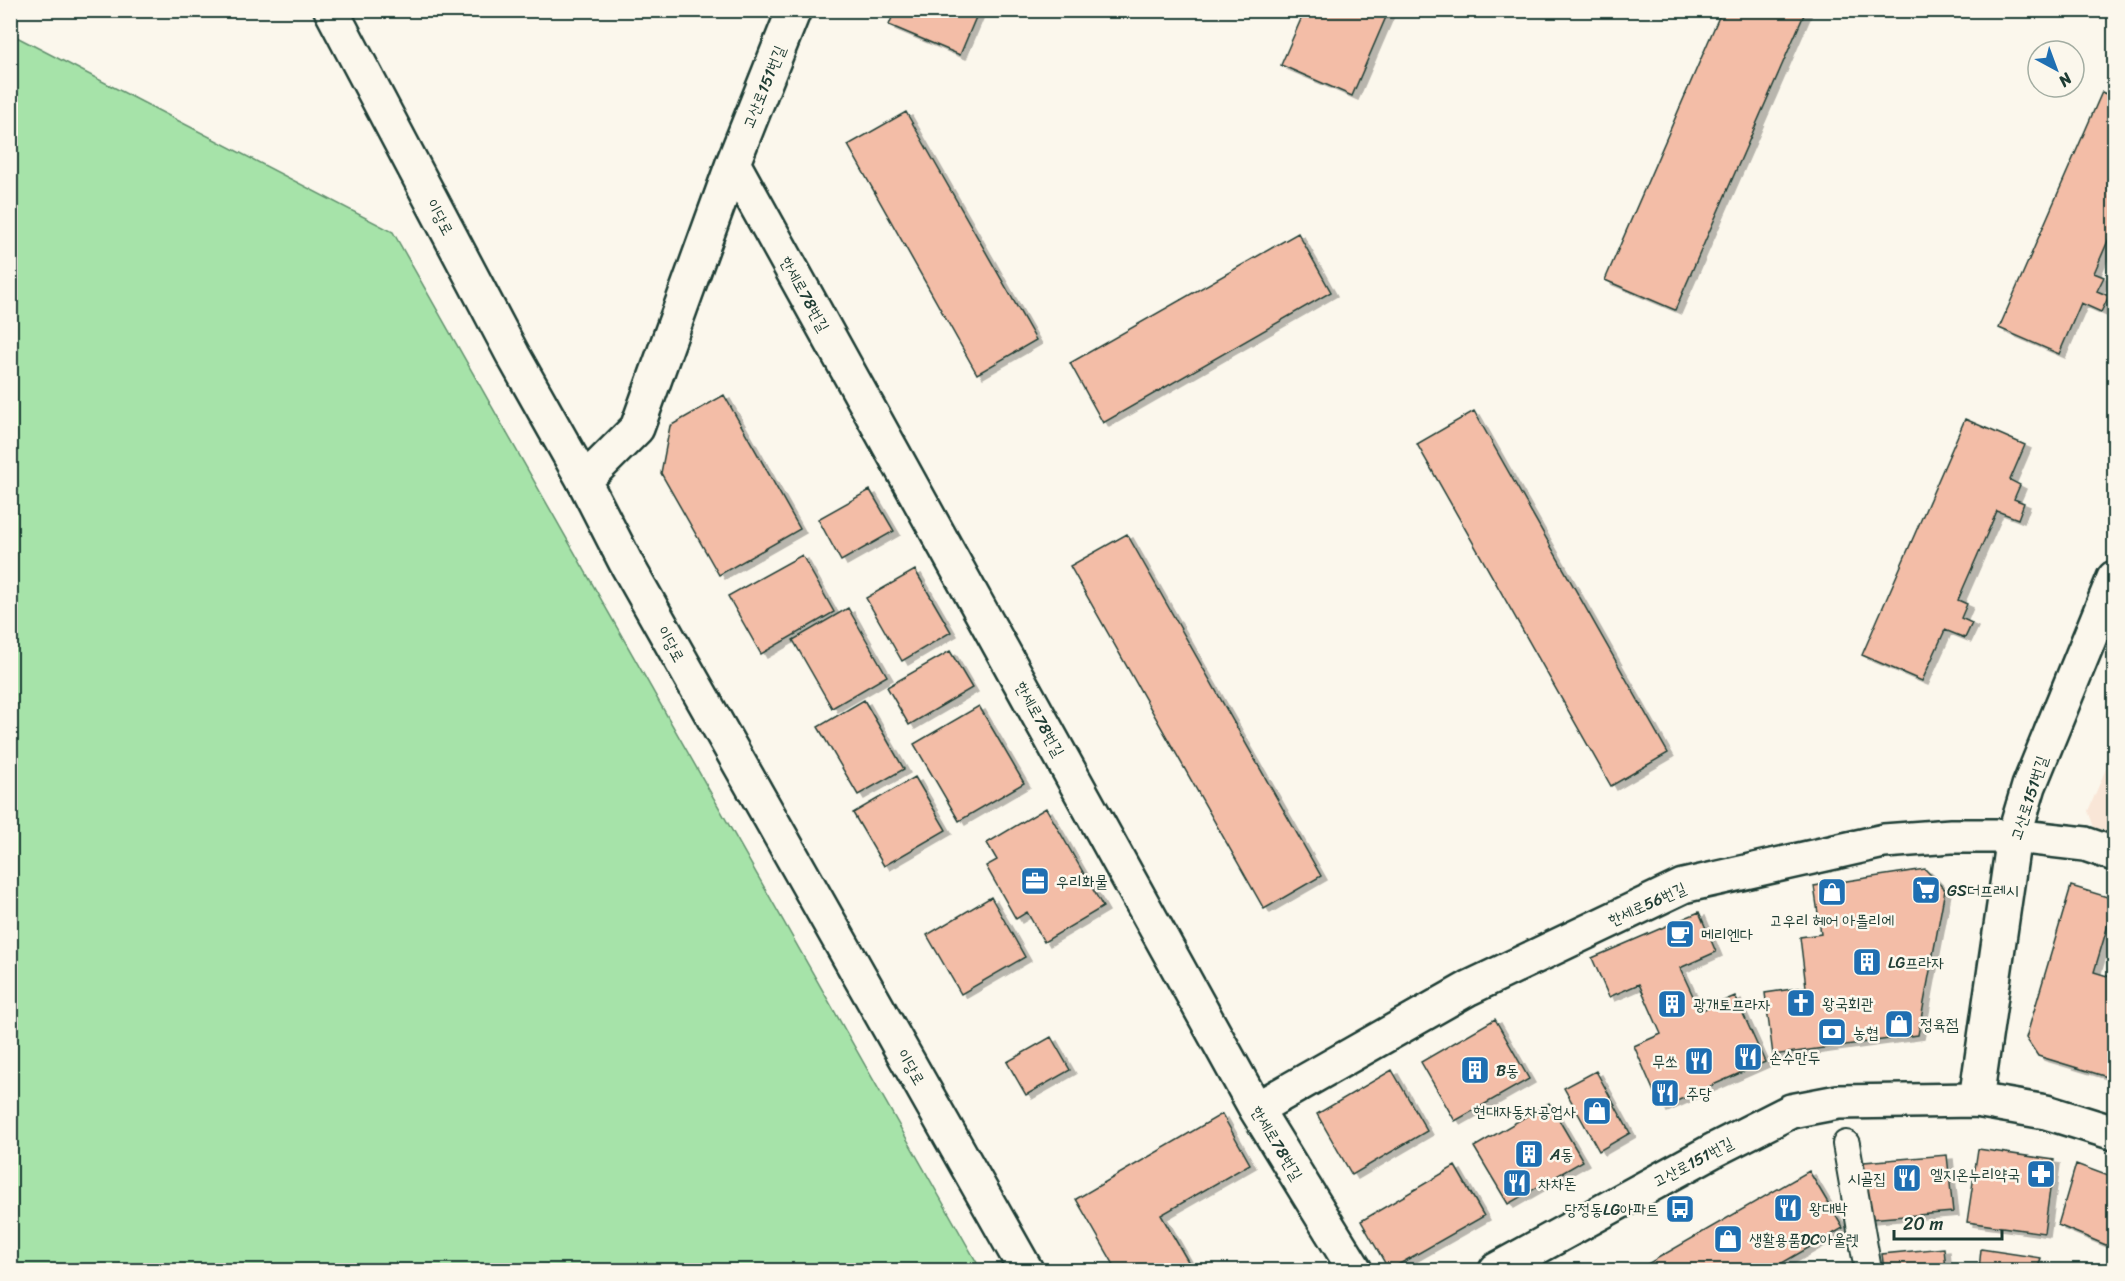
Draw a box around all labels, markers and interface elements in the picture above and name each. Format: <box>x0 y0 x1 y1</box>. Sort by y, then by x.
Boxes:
north arrow <box>2026 39 2086 99</box>
street label: 고산로151번길 <box>734 41 794 133</box>
text: N <box>2051 65 2080 95</box>
street label: 이당로 <box>418 193 462 241</box>
street label: 한세로78번길 <box>772 251 838 337</box>
street label: 이당로 <box>649 620 693 668</box>
street label: 한세로78번길 <box>1007 676 1073 762</box>
street label: 고산로151번길 <box>2002 752 2056 844</box>
office icon: 우리화물 <box>1019 865 1051 897</box>
place label: 우리화물 <box>1056 867 1108 896</box>
street label: 한세로56번길 <box>1603 874 1691 934</box>
supermarket icon: GS더프레시 <box>1910 874 1942 906</box>
shop icon: 고우리 헤어 아뜰리에 <box>1816 876 1848 908</box>
place label: GS더프레시 <box>1947 876 2019 905</box>
place label: 고우리 헤어 아뜰리에 <box>1770 906 1894 935</box>
cafe icon: 메리엔다 <box>1664 918 1696 950</box>
place label: 메리엔다 <box>1701 920 1753 949</box>
building icon: LG프라자 <box>1851 946 1883 978</box>
place label: LG프라자 <box>1888 948 1944 977</box>
church icon: 왕국회관 <box>1785 987 1817 1019</box>
building icon: 광개토프라자 <box>1656 988 1688 1020</box>
place label: 왕국회관 <box>1822 989 1874 1018</box>
place label: 광개토프라자 <box>1693 990 1770 1019</box>
shop icon: 정육점 <box>1883 1008 1915 1040</box>
place label: 정육점 <box>1920 1010 1959 1039</box>
bank icon: 농협 <box>1816 1016 1848 1048</box>
place label: 농협 <box>1853 1018 1879 1047</box>
restaurant icon: 손수만두 <box>1732 1041 1764 1073</box>
street label: 이당로 <box>889 1043 933 1091</box>
place label: 손수만두 <box>1769 1043 1821 1072</box>
restaurant icon: 무쏘 <box>1683 1045 1715 1077</box>
place label: 무쏘 <box>1652 1047 1678 1076</box>
building icon: B동 <box>1459 1054 1491 1086</box>
place label: B동 <box>1496 1056 1519 1085</box>
restaurant icon: 주당 <box>1649 1077 1681 1109</box>
place label: 주당 <box>1686 1079 1712 1108</box>
shop icon: 현대자동차공업사 <box>1581 1095 1613 1127</box>
place label: 현대자동차공업사 <box>1473 1097 1576 1126</box>
street label: 한세로78번길 <box>1243 1100 1311 1186</box>
street label: 고산로151번길 <box>1647 1129 1739 1195</box>
building icon: A동 <box>1513 1138 1545 1170</box>
place label: A동 <box>1549 1140 1573 1169</box>
pharmacy icon: 엘지온누리약국 <box>2025 1158 2057 1190</box>
place label: 엘지온누리약국 <box>1930 1160 2020 1189</box>
restaurant icon: 시골집 <box>1891 1162 1923 1194</box>
place label: 시골집 <box>1847 1164 1886 1193</box>
restaurant icon: 차차돈 <box>1501 1167 1533 1199</box>
place label: 차차돈 <box>1538 1169 1577 1198</box>
restaurant icon: 왕대박 <box>1772 1192 1804 1224</box>
bus stop icon: 당정동LG아파트 <box>1664 1193 1696 1225</box>
place label: 왕대박 <box>1809 1194 1848 1223</box>
place label: 당정동LG아파트 <box>1564 1195 1659 1224</box>
scale bar <box>1894 1203 2002 1241</box>
text: 20 m <box>1903 1208 1943 1240</box>
shop icon: 생활용품DC아울렛 <box>1712 1223 1744 1255</box>
place label: 생활용품DC아울렛 <box>1749 1225 1859 1254</box>

